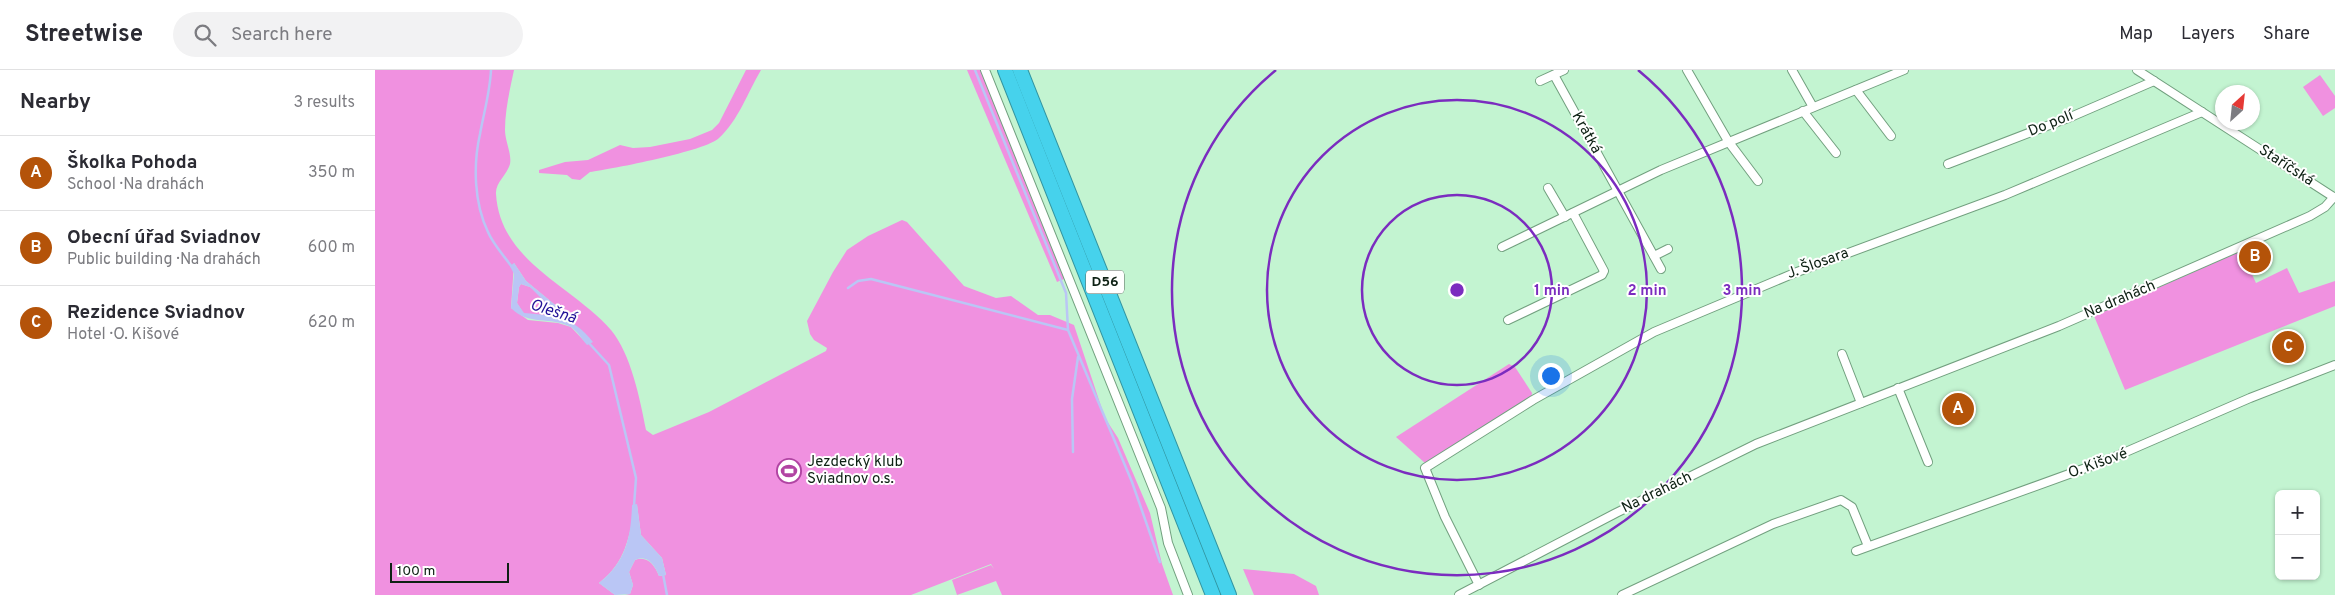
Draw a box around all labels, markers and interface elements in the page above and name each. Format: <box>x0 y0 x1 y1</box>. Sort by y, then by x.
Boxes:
search box <box>173 12 523 57</box>
text: Streetwise <box>25 20 143 50</box>
icon: search <box>191 21 219 49</box>
text: Search here <box>231 23 333 47</box>
text: Map <box>2119 23 2153 46</box>
text: Layers <box>2181 23 2235 46</box>
text: Share <box>2263 23 2310 46</box>
north arrow <box>2215 85 2260 130</box>
text: Nearby <box>20 89 91 116</box>
text: 3 results <box>293 93 355 113</box>
street label: Do polí <box>2026 106 2077 142</box>
street label: Krátká <box>1567 109 1605 157</box>
street label: Staříčská <box>2255 141 2317 191</box>
text: Školka Pohoda <box>67 151 197 175</box>
text: A <box>30 163 42 183</box>
text: 350 m <box>308 163 355 183</box>
text: School · Na drahách <box>67 175 204 195</box>
text: Obecní úřad Sviadnov <box>67 226 261 250</box>
text: B <box>30 238 42 258</box>
text: 600 m <box>308 238 355 258</box>
pin: B <box>2239 238 2271 276</box>
street label: J. Šlosara <box>1784 242 1851 284</box>
text: Public building · Na drahách <box>67 250 261 270</box>
road number: D56 <box>1086 270 1124 293</box>
street label: Na drahách <box>2081 276 2159 324</box>
centre of rings <box>1448 281 1466 299</box>
text: 1 min <box>1534 282 1570 301</box>
text: 2 min <box>1627 282 1667 301</box>
text: 3 min <box>1722 282 1762 301</box>
water label: Olešná <box>527 295 580 329</box>
text: Rezidence Sviadnov <box>67 301 245 325</box>
text: C <box>31 313 41 333</box>
text: 620 m <box>308 313 355 333</box>
text: Hotel · O. Kišové <box>67 325 179 345</box>
pin: C <box>2272 328 2304 366</box>
your location <box>1538 363 1564 389</box>
pin: A <box>1942 390 1974 428</box>
street label: O. Kišové <box>2066 444 2130 484</box>
place label: Jezdecký klub Sviadnov o.s. <box>807 453 903 489</box>
sports icon: Jezdecký klub Sviadnov o.s. <box>776 458 802 484</box>
street label: Na drahách <box>1619 468 1695 518</box>
map controls <box>2275 490 2320 580</box>
button: + <box>2275 490 2320 535</box>
button: − <box>2275 535 2320 580</box>
scale bar <box>390 560 509 583</box>
text: 100 m <box>397 563 435 580</box>

